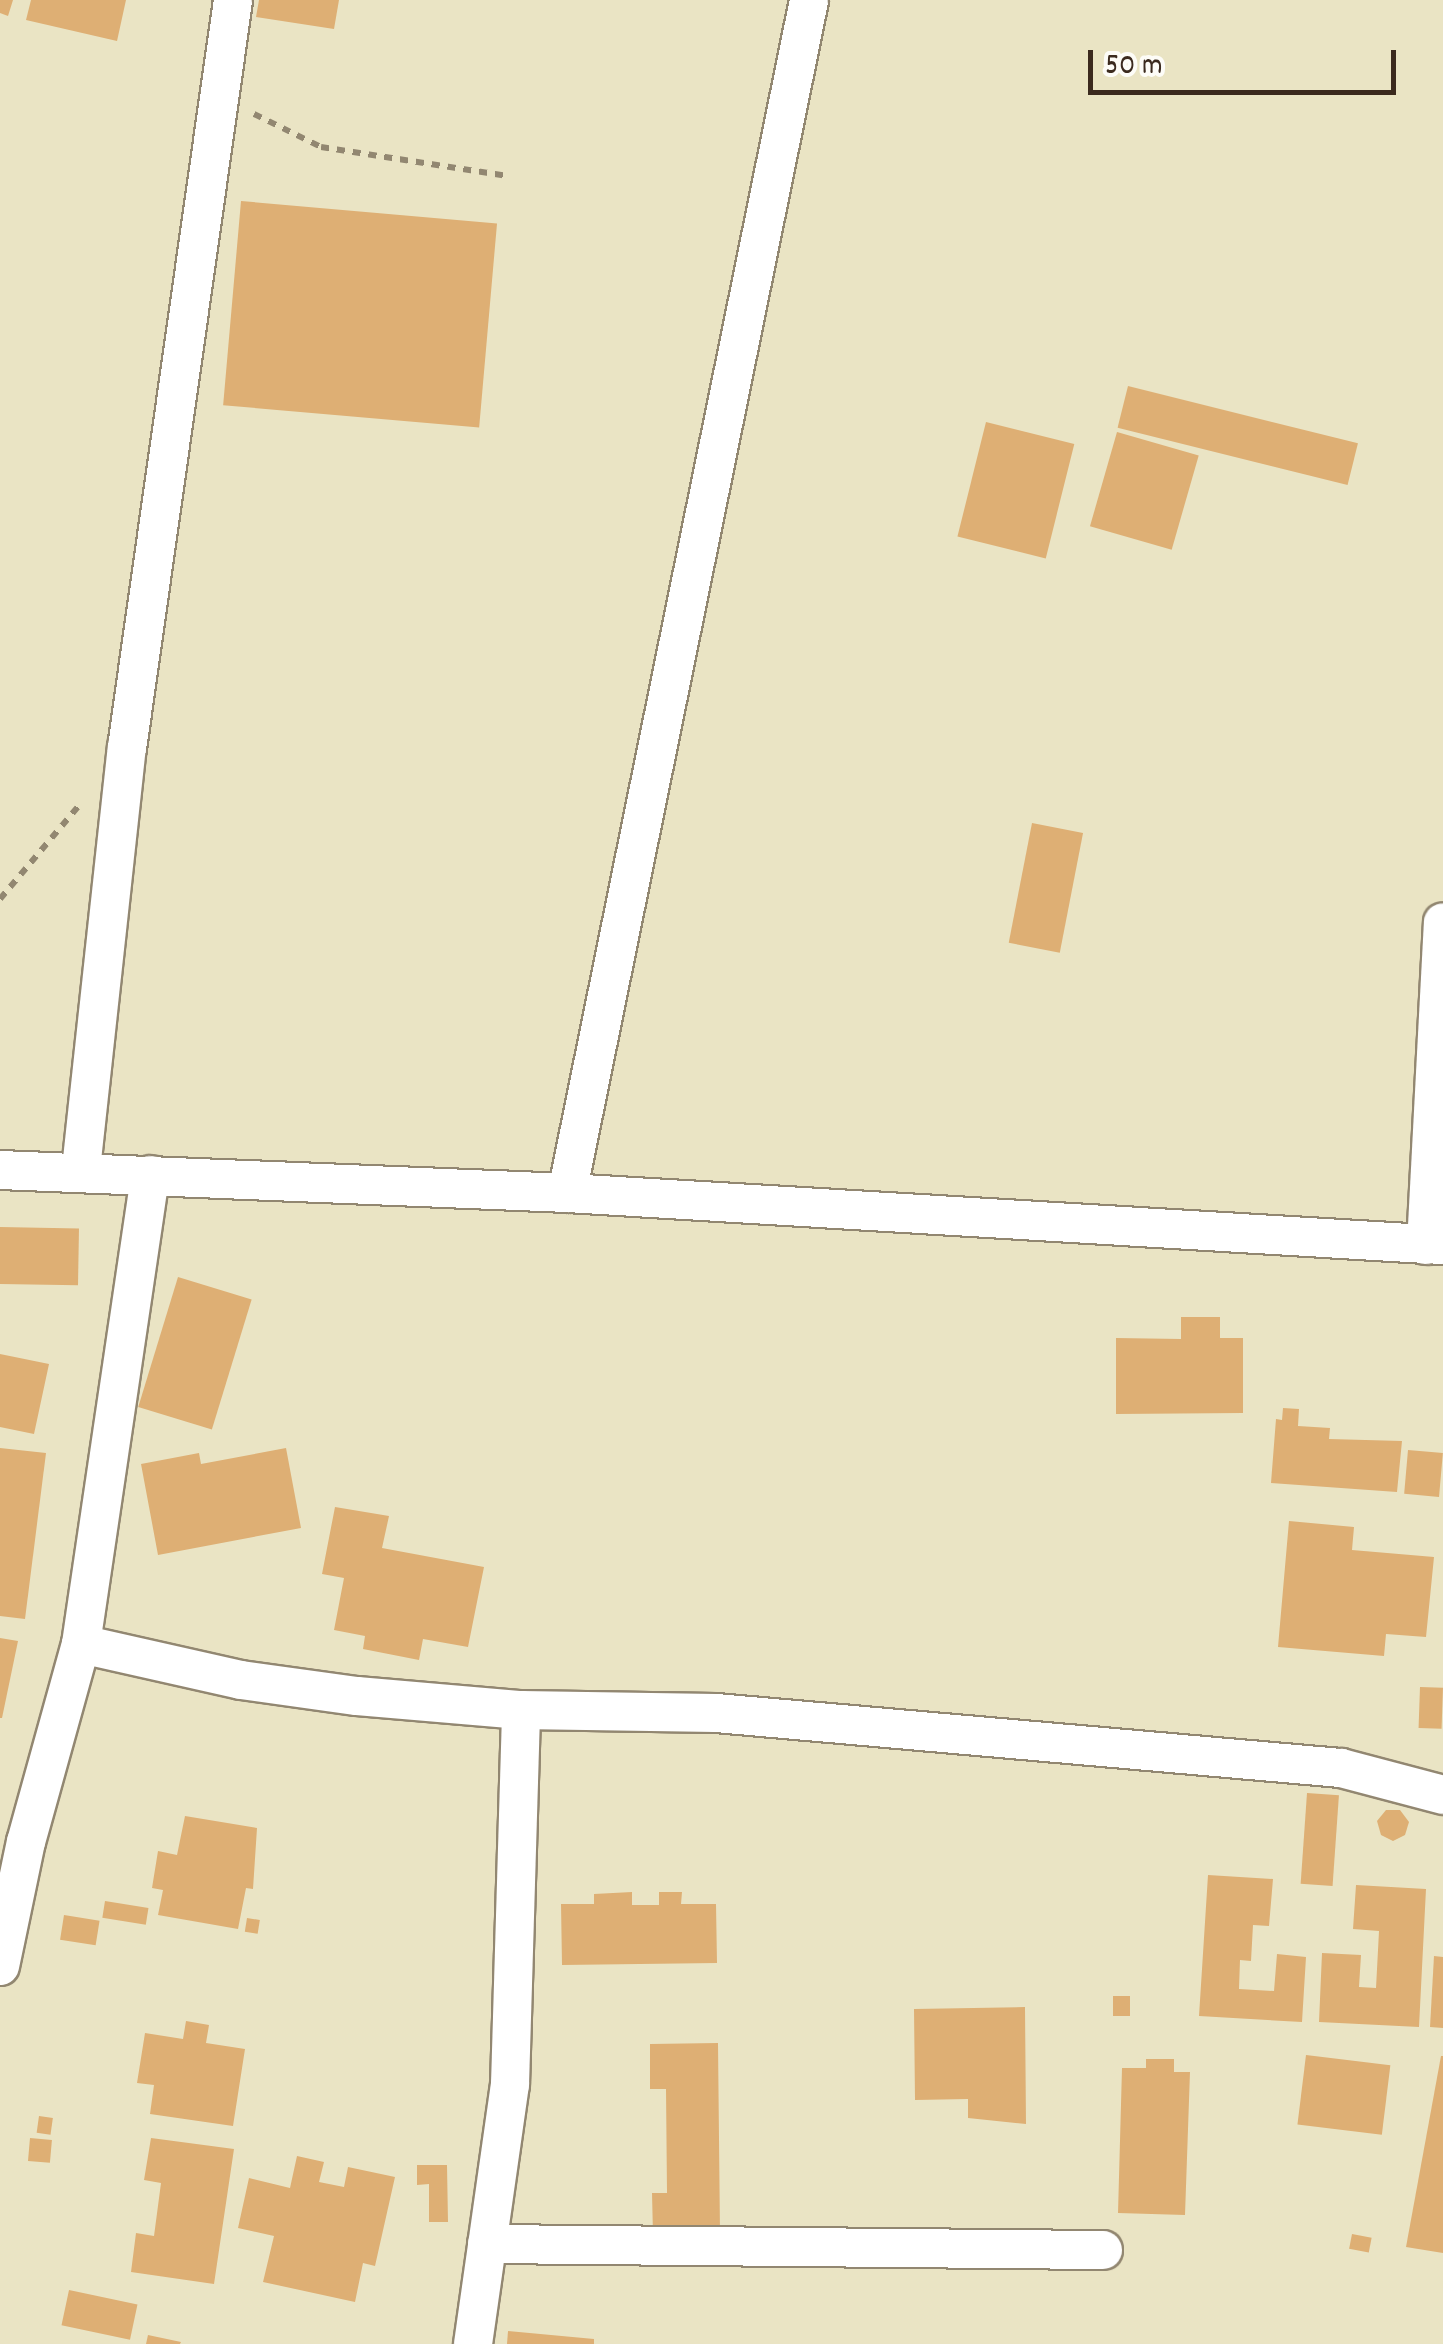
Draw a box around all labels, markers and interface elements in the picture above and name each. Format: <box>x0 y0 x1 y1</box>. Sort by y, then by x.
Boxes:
scale bar <box>1093 30 1400 92</box>
text: 50 m <box>1105 46 1163 89</box>

